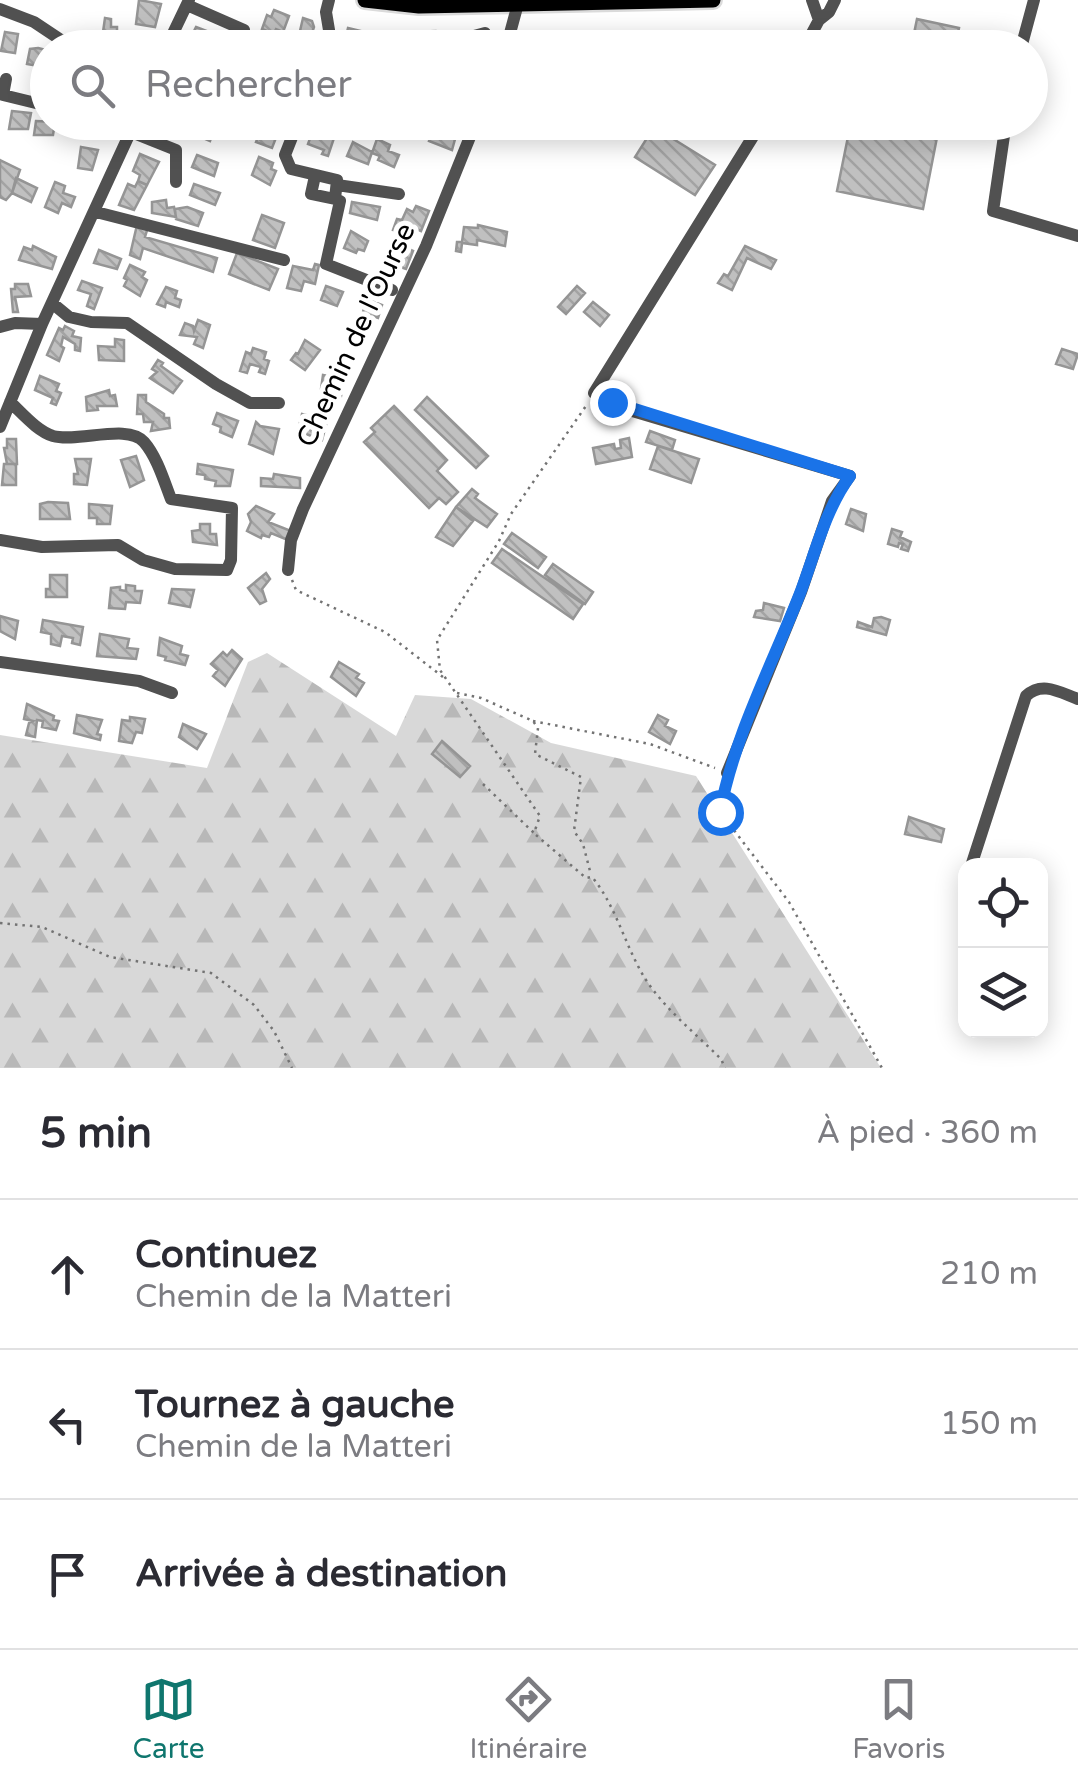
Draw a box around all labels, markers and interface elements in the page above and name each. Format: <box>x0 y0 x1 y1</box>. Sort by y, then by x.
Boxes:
search box <box>30 30 1048 140</box>
icon: search <box>65 58 120 113</box>
text: Rechercher <box>145 62 352 108</box>
street label: Chemin de l'Ourse <box>289 218 423 452</box>
route end <box>590 380 636 426</box>
route start <box>698 790 744 836</box>
map controls <box>958 858 1048 1038</box>
button: locate <box>958 858 1048 948</box>
button: layers <box>958 948 1048 1038</box>
text: 5 min <box>40 1108 152 1159</box>
text: À pied · 360 m <box>816 1114 1038 1152</box>
text: Continuez <box>135 1232 317 1278</box>
icon: ahead <box>40 1247 95 1302</box>
text: 210 m <box>940 1255 1038 1293</box>
text: Chemin de la Matteri <box>135 1278 452 1316</box>
text: Tournez à gauche <box>135 1382 454 1428</box>
icon: left <box>40 1397 95 1452</box>
text: 150 m <box>940 1405 1038 1443</box>
text: Chemin de la Matteri <box>135 1428 452 1466</box>
icon: arrive <box>40 1547 95 1602</box>
text: Arrivée à destination <box>135 1551 508 1597</box>
tab: Carte <box>132 1672 205 1766</box>
tab: Itinéraire <box>470 1672 587 1766</box>
tab: Favoris <box>852 1672 946 1766</box>

